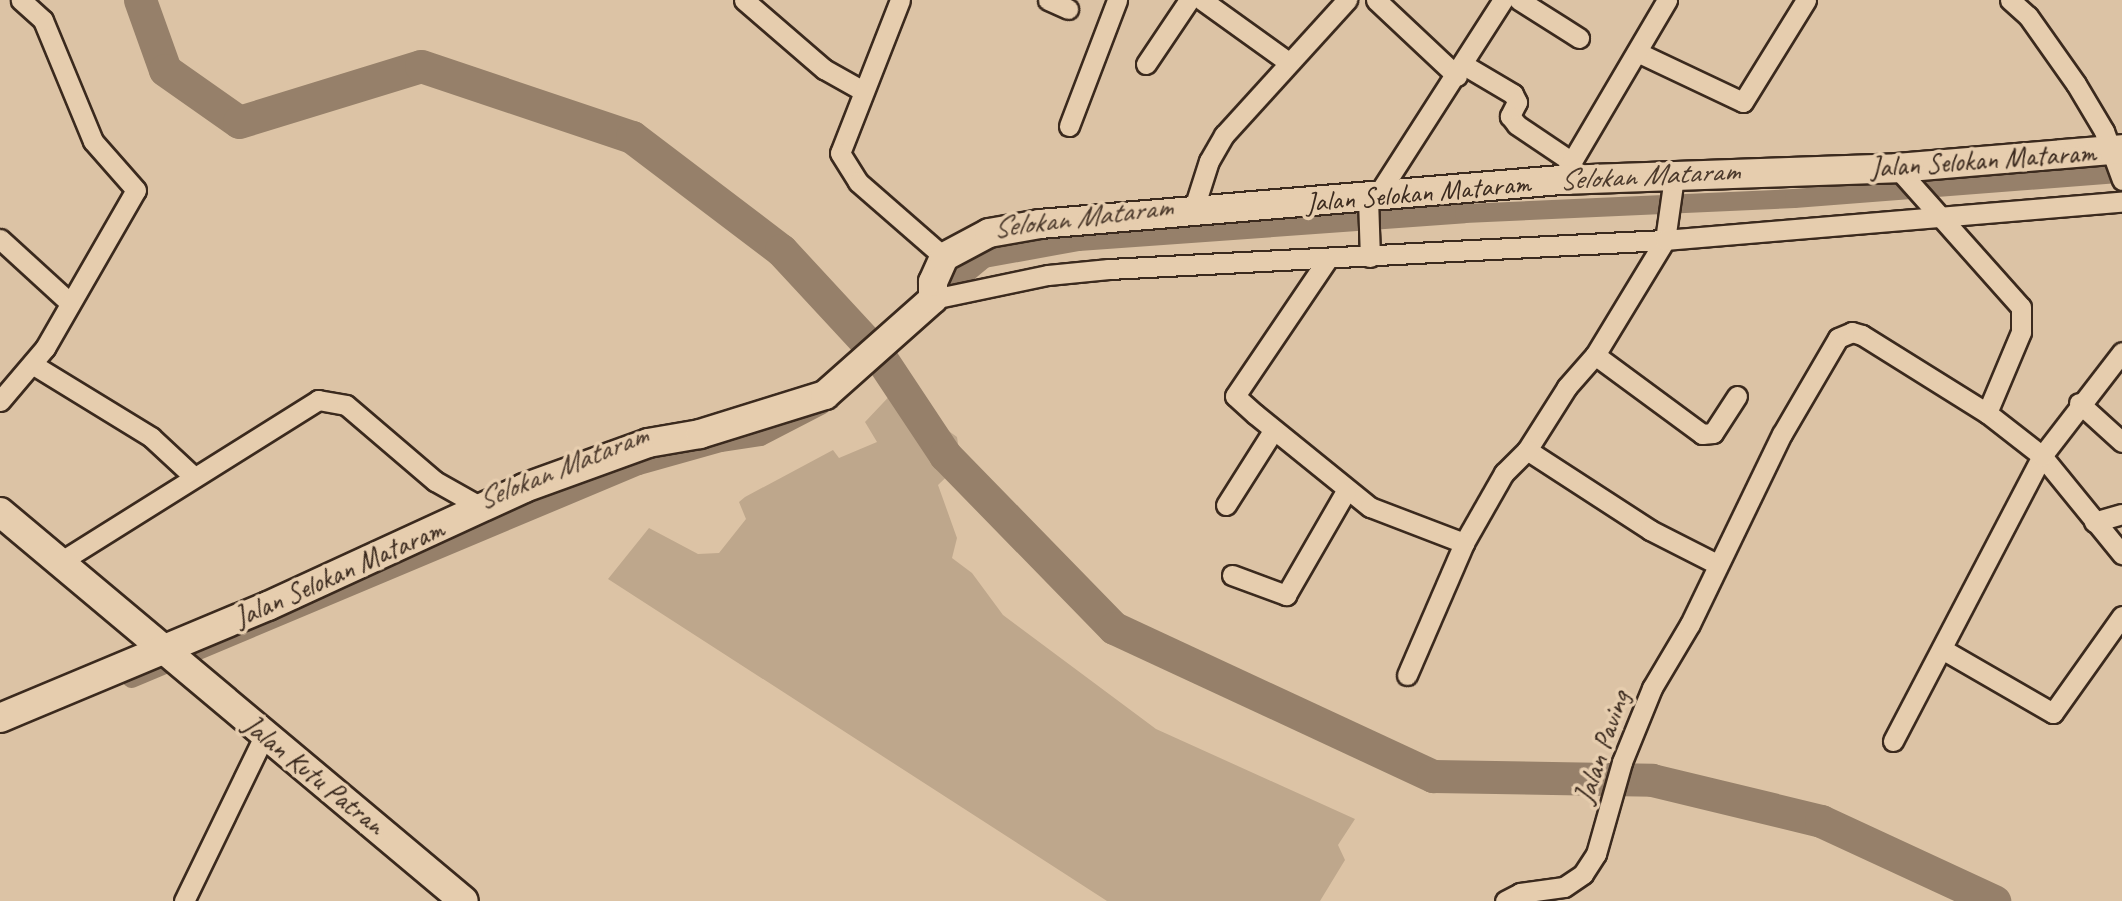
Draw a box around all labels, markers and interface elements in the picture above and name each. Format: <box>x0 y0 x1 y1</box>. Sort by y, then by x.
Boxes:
street label: Jalan Selokan Mataram <box>1870 135 2096 185</box>
water label: Selokan Mataram <box>1558 152 1740 198</box>
street label: Jalan Selokan Mataram <box>1305 166 1531 220</box>
water label: Selokan Mataram <box>990 188 1174 246</box>
water label: Selokan Mataram <box>472 417 652 517</box>
street label: Jalan Selokan Mataram <box>230 512 448 634</box>
street label: Jalan Paving <box>1567 686 1637 808</box>
street label: Jalan Kutu Patran <box>237 708 391 842</box>

